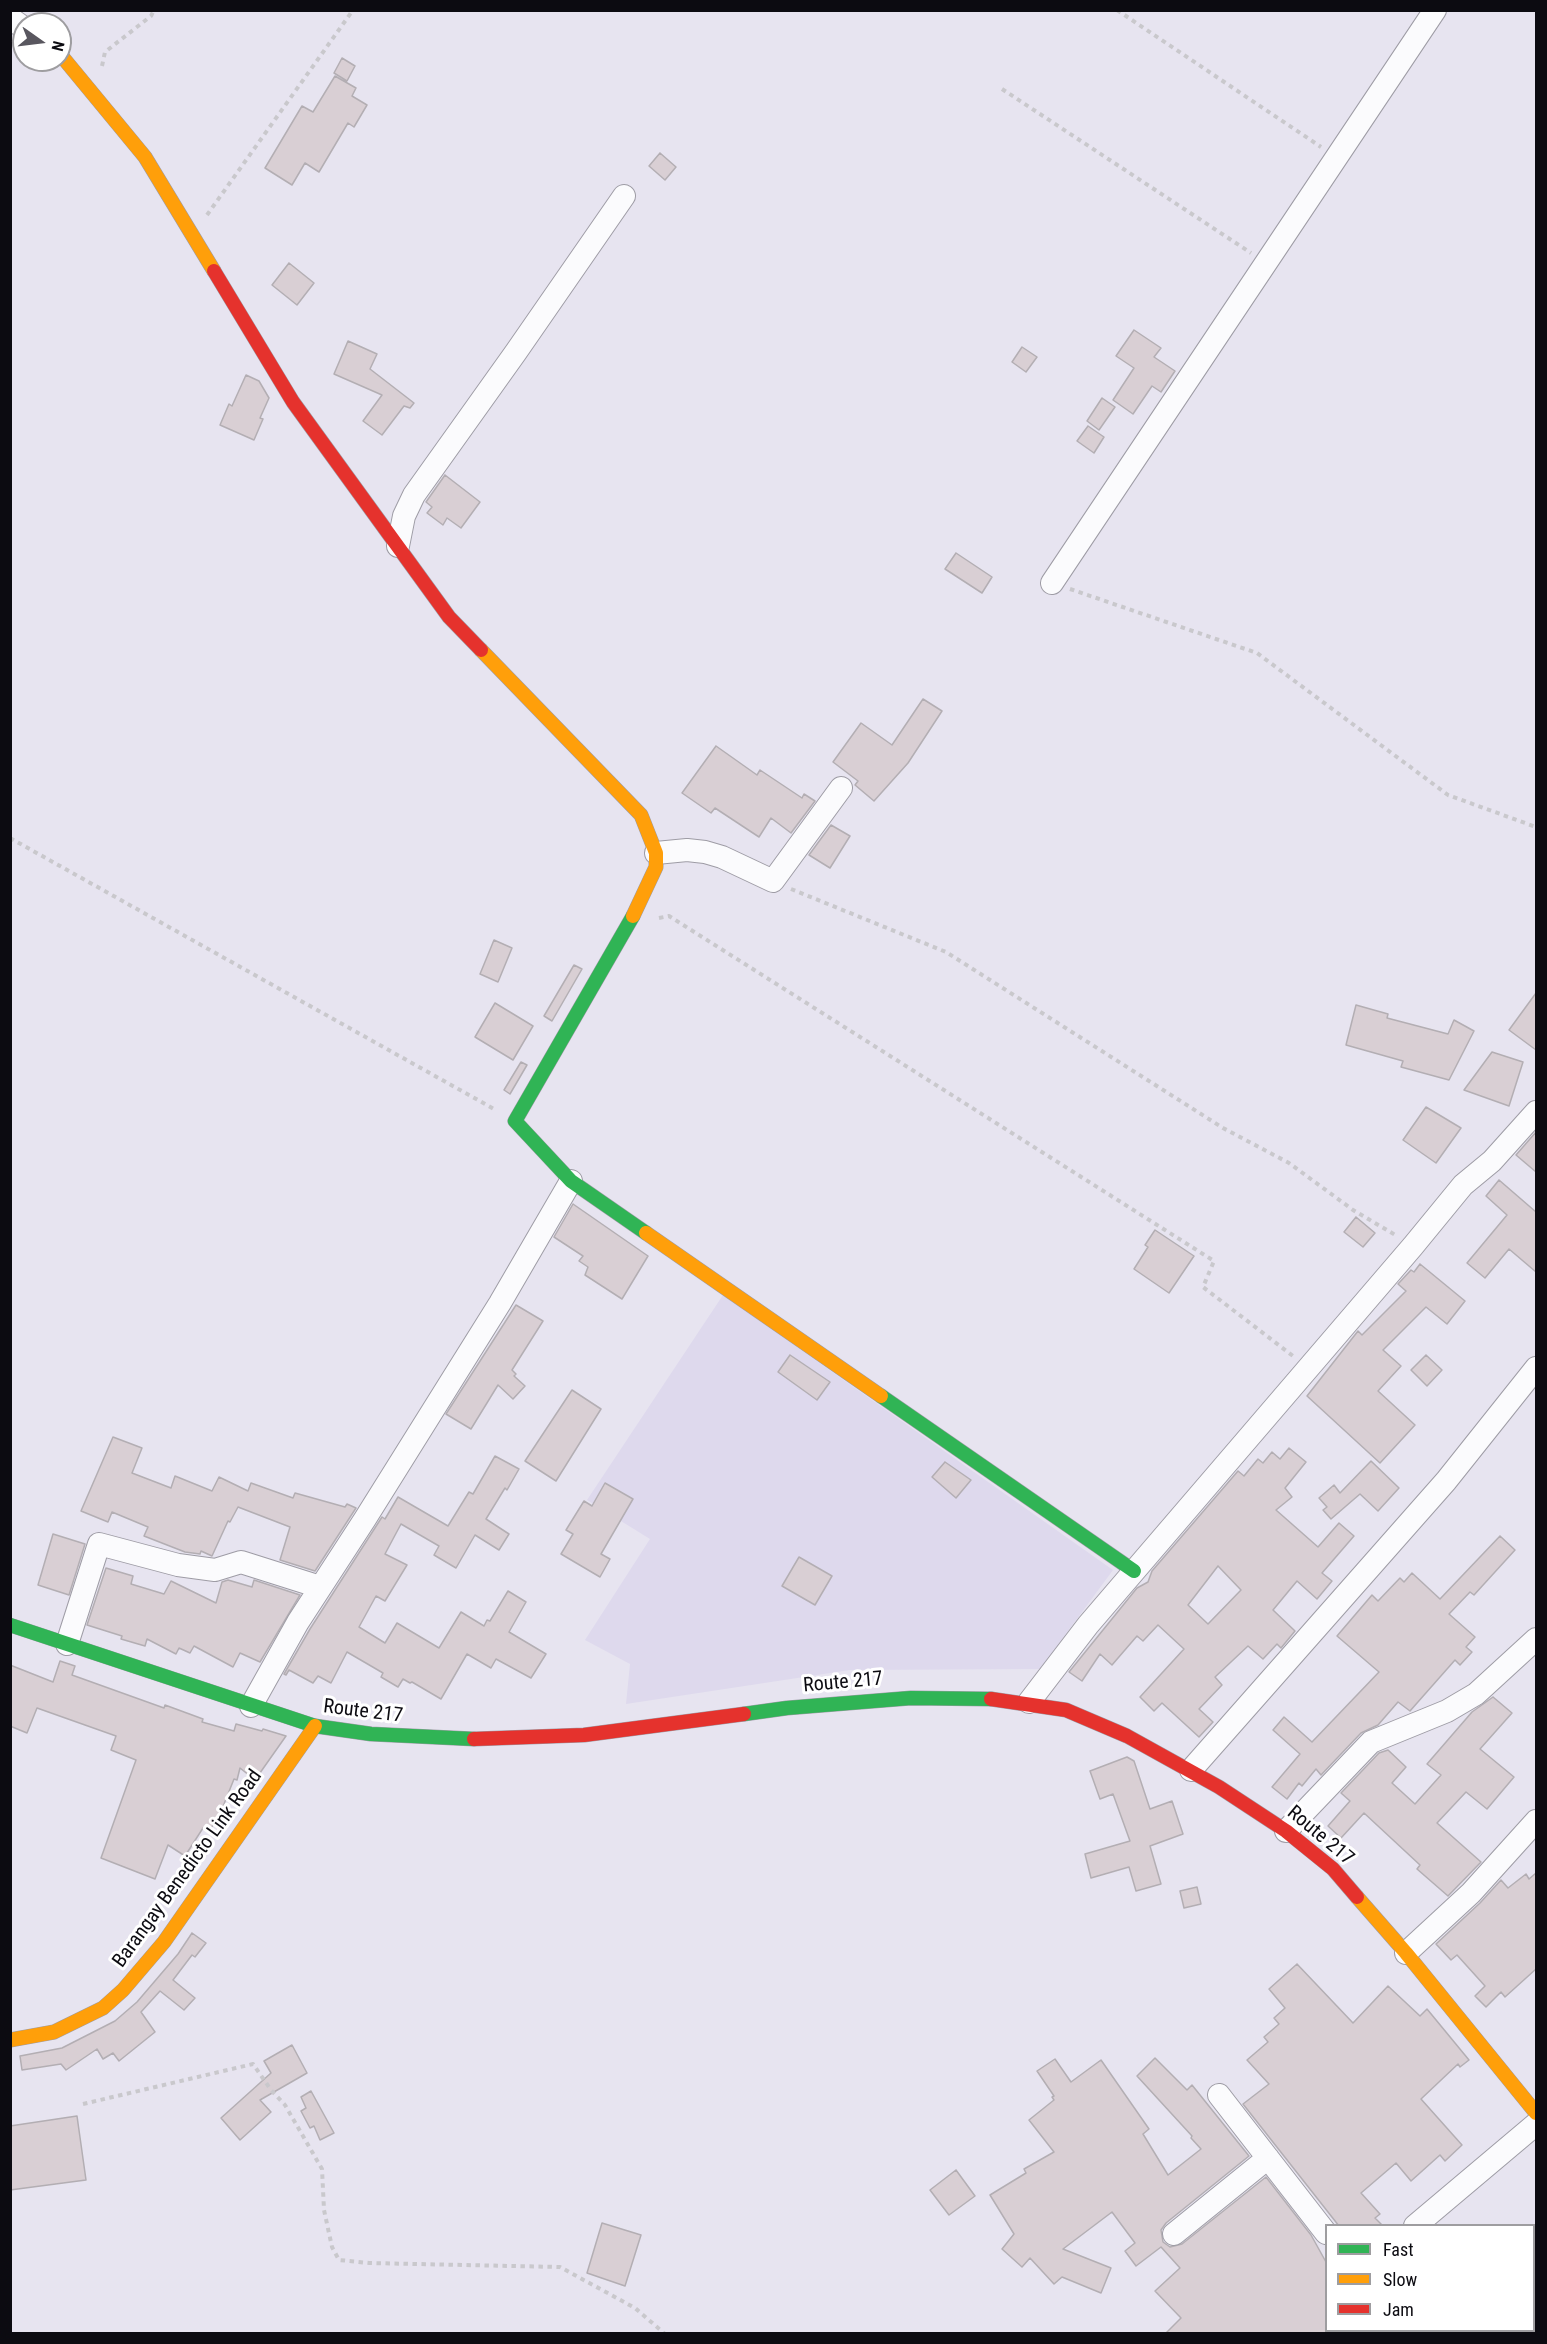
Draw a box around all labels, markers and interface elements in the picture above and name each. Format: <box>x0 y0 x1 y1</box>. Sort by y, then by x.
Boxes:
north arrow <box>12 12 72 72</box>
text: N <box>48 39 68 53</box>
street label: Route 217 <box>802 1668 884 1698</box>
street label: Route 217 <box>322 1695 404 1729</box>
street label: Barangay Benedicto Link Road <box>108 1765 268 1973</box>
street label: Route 217 <box>1282 1801 1358 1871</box>
legend <box>1325 2224 1535 2332</box>
text: Fast <box>1383 2239 1414 2260</box>
text: Slow <box>1383 2269 1417 2290</box>
text: Jam <box>1383 2299 1414 2320</box>

